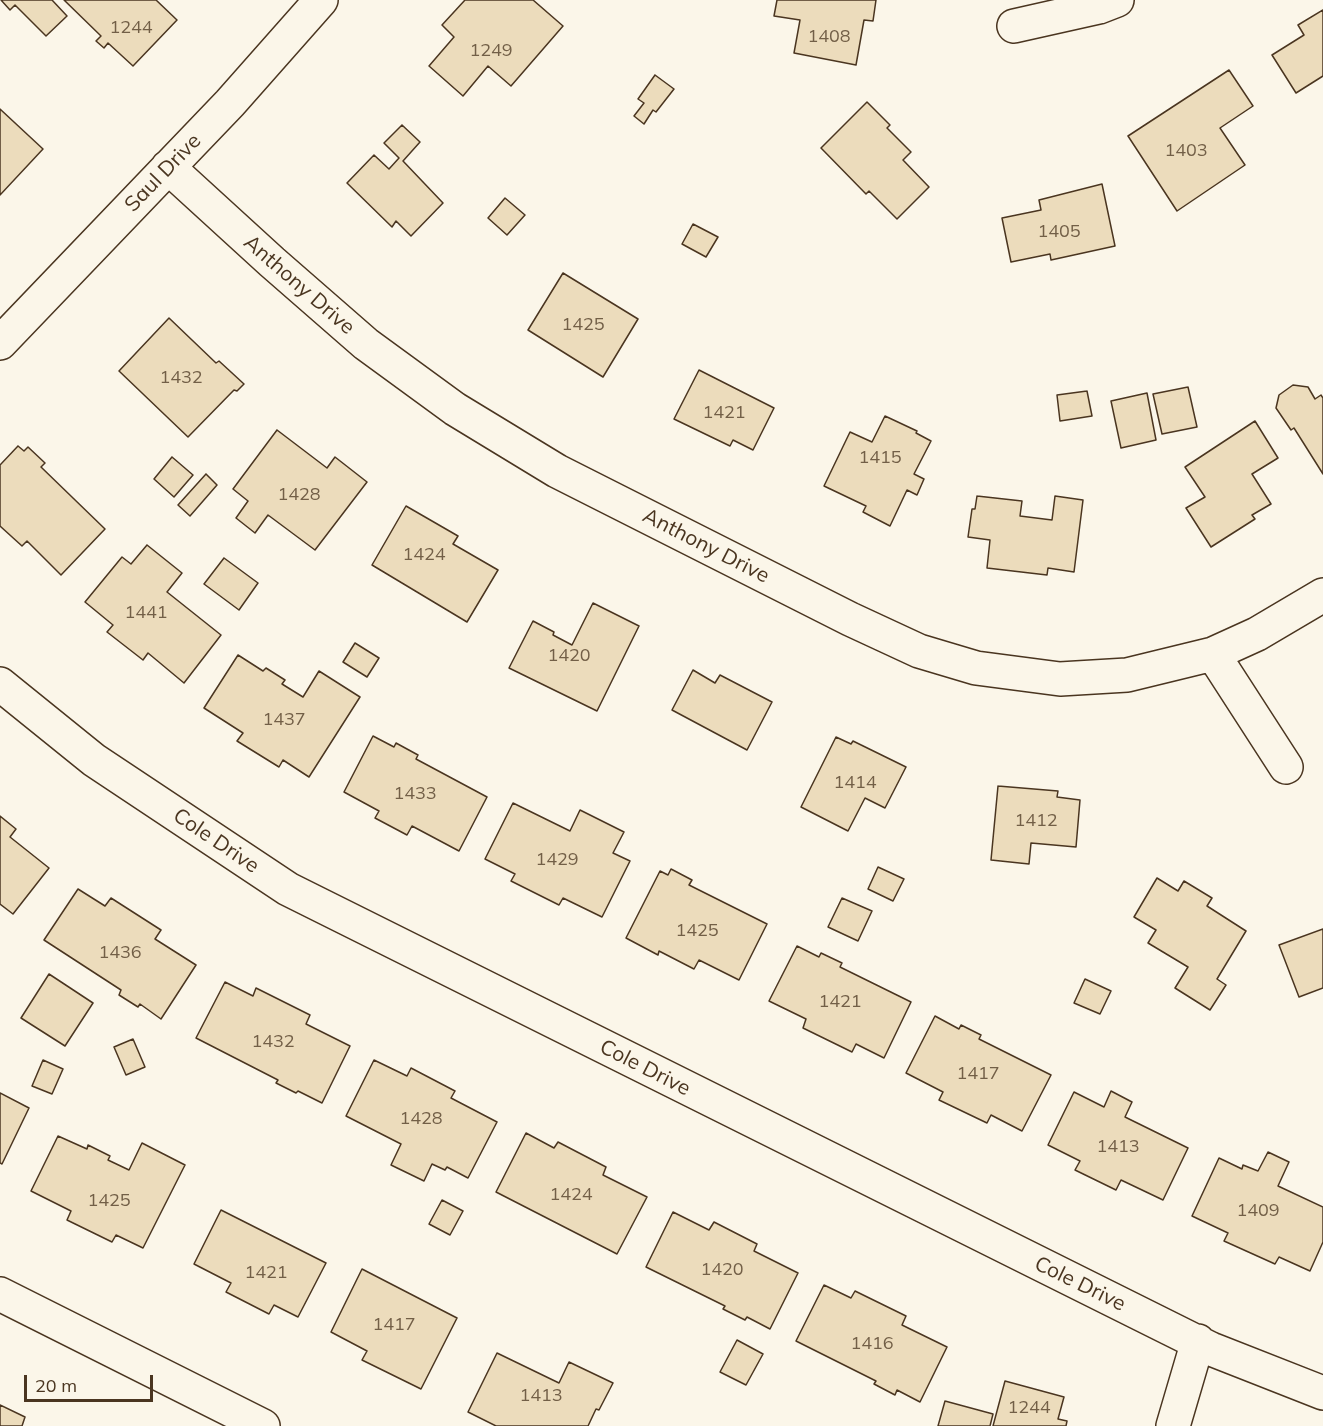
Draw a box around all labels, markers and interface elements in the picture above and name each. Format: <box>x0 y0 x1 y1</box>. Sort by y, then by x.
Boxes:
house number: 1244 <box>109 17 153 39</box>
house number: 1408 <box>807 26 851 48</box>
house number: 1249 <box>469 40 513 62</box>
street label: Saul Drive <box>120 129 206 217</box>
house number: 1403 <box>1164 140 1208 162</box>
house number: 1405 <box>1037 221 1081 243</box>
street label: Anthony Drive <box>238 230 360 340</box>
house number: 1425 <box>561 314 605 336</box>
house number: 1432 <box>159 367 203 389</box>
house number: 1421 <box>702 402 746 424</box>
house number: 1415 <box>858 447 902 469</box>
house number: 1428 <box>277 484 321 506</box>
street label: Anthony Drive <box>638 503 774 589</box>
house number: 1424 <box>402 544 446 566</box>
house number: 1441 <box>124 602 168 624</box>
house number: 1420 <box>547 645 591 667</box>
house number: 1437 <box>262 709 306 731</box>
house number: 1414 <box>833 772 877 794</box>
house number: 1433 <box>393 783 437 805</box>
street label: Cole Drive <box>168 803 264 879</box>
house number: 1412 <box>1014 810 1058 832</box>
house number: 1429 <box>535 849 579 871</box>
house number: 1425 <box>675 920 719 942</box>
house number: 1436 <box>98 942 142 964</box>
house number: 1421 <box>818 991 862 1013</box>
house number: 1432 <box>251 1031 295 1053</box>
street label: Cole Drive <box>596 1034 694 1102</box>
house number: 1417 <box>956 1063 1000 1085</box>
house number: 1428 <box>399 1108 443 1130</box>
house number: 1413 <box>1096 1136 1140 1158</box>
house number: 1424 <box>549 1184 593 1206</box>
house number: 1425 <box>87 1190 131 1212</box>
house number: 1409 <box>1236 1200 1280 1222</box>
street label: Cole Drive <box>1030 1251 1130 1317</box>
house number: 1420 <box>700 1259 744 1281</box>
house number: 1421 <box>244 1262 288 1284</box>
house number: 1417 <box>372 1314 416 1336</box>
house number: 1416 <box>850 1333 894 1355</box>
scale bar <box>27 1363 156 1401</box>
text: 20 m <box>35 1374 77 1397</box>
house number: 1413 <box>519 1385 563 1407</box>
house number: 1244 <box>1007 1397 1051 1419</box>

